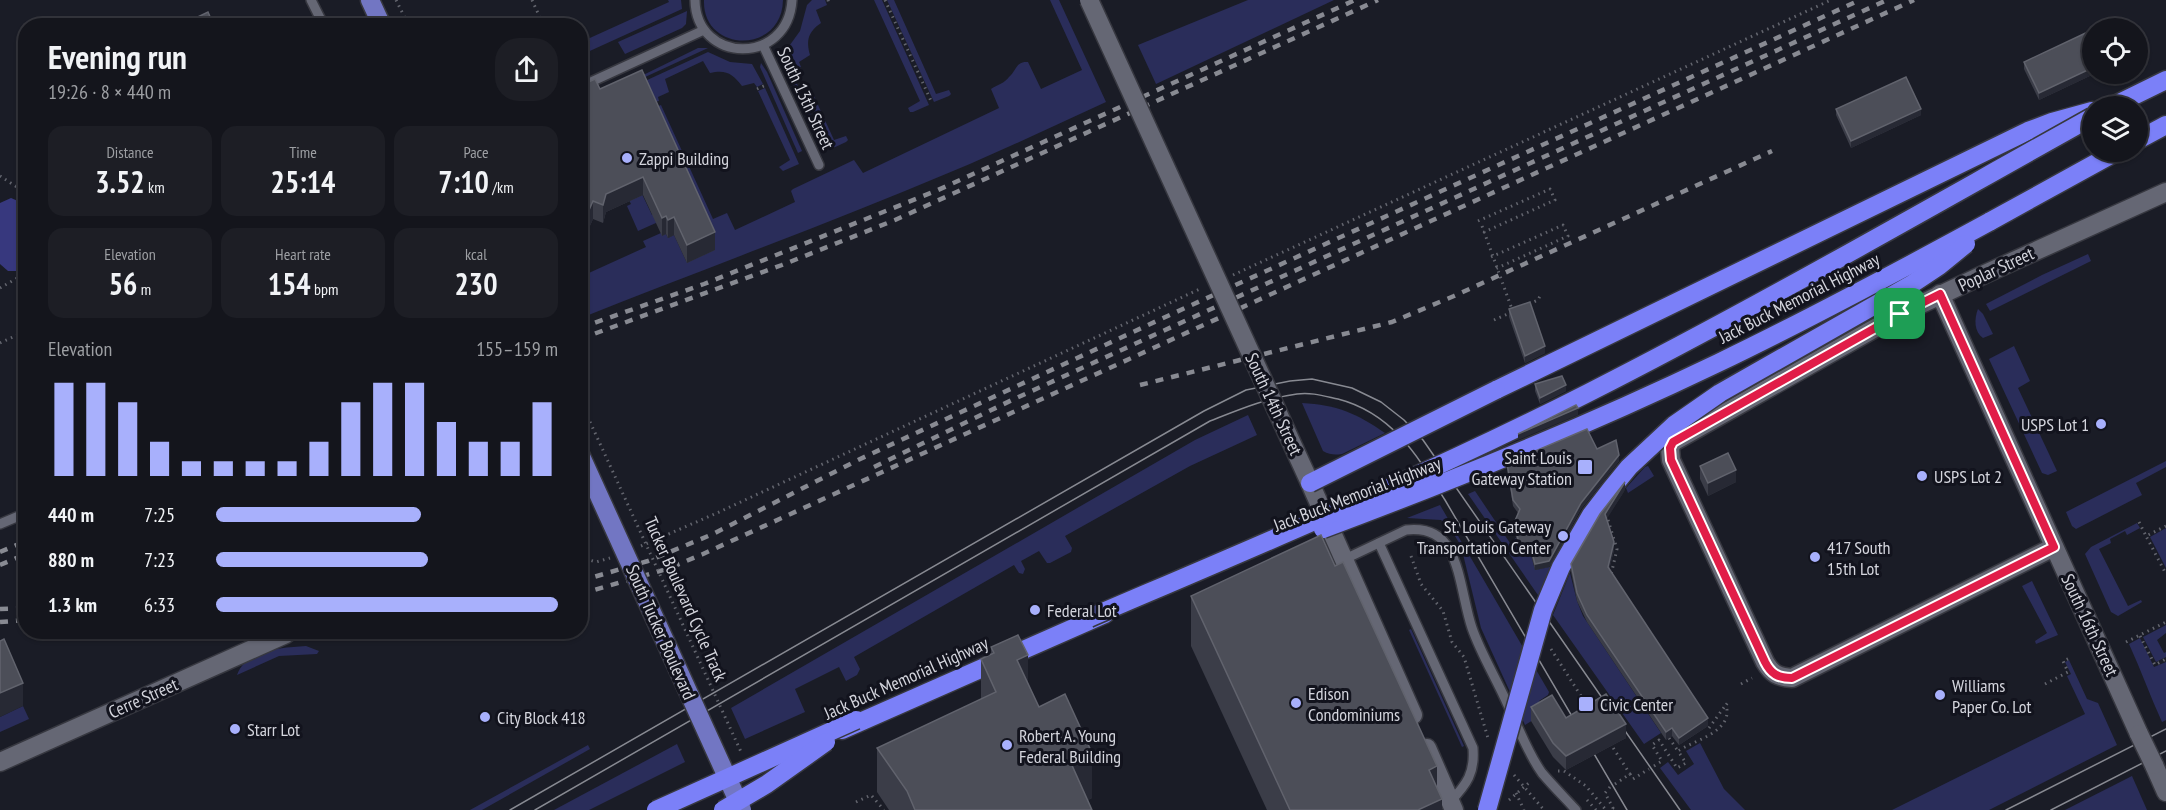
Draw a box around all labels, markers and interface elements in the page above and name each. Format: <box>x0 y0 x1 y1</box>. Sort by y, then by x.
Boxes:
map controls <box>2082 18 2148 162</box>
button: locate <box>2082 18 2148 84</box>
text: Evening run <box>48 35 187 78</box>
button: share <box>495 38 558 101</box>
street label: South 13th Street <box>772 43 840 153</box>
text: 19:26 · 8 × 440 m <box>48 79 171 105</box>
button: layers <box>2082 96 2148 162</box>
text: Distance <box>106 142 154 162</box>
text: Time <box>289 142 317 162</box>
text: Pace <box>463 142 489 162</box>
place label: Zappi Building <box>639 147 729 170</box>
marker: Zappi Building <box>620 151 634 165</box>
text: 3.52 <box>95 162 145 201</box>
text: 25:14 <box>271 162 335 201</box>
text: 7:10 <box>438 162 489 201</box>
text: km <box>145 177 165 197</box>
text: /km <box>489 177 514 197</box>
street label: Poplar Street <box>1955 242 2037 296</box>
text: Elevation <box>104 244 156 264</box>
text: Heart rate <box>275 244 331 264</box>
text: kcal <box>465 244 487 264</box>
street label: Jack Buck Memorial Highway <box>1714 247 1884 349</box>
text: 56 <box>109 264 137 303</box>
text: 154 <box>268 264 311 303</box>
text: 230 <box>454 264 498 303</box>
text: m <box>137 279 151 299</box>
text: bpm <box>311 279 338 299</box>
pin <box>1874 288 1925 339</box>
icon: arrive <box>1883 297 1916 330</box>
text: Elevation <box>48 336 112 362</box>
text: 155–159 m <box>476 336 558 362</box>
street label: South 14th Street <box>1240 349 1308 459</box>
place label: USPS Lot 1 <box>2021 413 2089 436</box>
marker: USPS Lot 1 <box>2094 417 2108 431</box>
place label: Saint Louis Gateway Station <box>1472 446 1572 490</box>
street label: Jack Buck Memorial Highway <box>1269 451 1444 537</box>
marker: Saint Louis Gateway Station <box>1576 458 1594 476</box>
place label: USPS Lot 2 <box>1934 465 2002 488</box>
marker: USPS Lot 2 <box>1915 469 1929 483</box>
text: 440 m <box>48 502 94 528</box>
text: 7:25 <box>144 502 175 528</box>
street label: Tucker Boulevard Cycle Track <box>639 513 733 685</box>
place label: St. Louis Gateway Transportation Center <box>1417 515 1551 559</box>
marker: St. Louis Gateway Transportation Center <box>1556 529 1570 543</box>
place label: 417 South 15th Lot <box>1827 536 1891 580</box>
text: 880 m <box>48 547 94 573</box>
text: 7:23 <box>144 547 175 573</box>
marker: 417 South 15th Lot <box>1808 550 1822 564</box>
street label: South Tucker Boulevard <box>621 561 701 703</box>
street label: South 16th Street <box>2056 570 2124 680</box>
text: 1.3 km <box>48 592 97 618</box>
text: 6:33 <box>144 592 175 618</box>
place label: Federal Lot <box>1047 599 1117 622</box>
marker: Federal Lot <box>1028 603 1042 617</box>
street label: Jack Buck Memorial Highway <box>819 631 992 725</box>
street label: Cerre Street <box>105 673 181 723</box>
place label: Williams Paper Co. Lot <box>1952 674 2032 718</box>
place label: Edison Condominiums <box>1308 682 1400 726</box>
marker: Williams Paper Co. Lot <box>1933 688 1947 702</box>
place label: Civic Center <box>1600 693 1673 716</box>
marker: Civic Center <box>1577 695 1595 713</box>
marker: Edison Condominiums <box>1289 696 1303 710</box>
place label: City Block 418 <box>497 706 586 729</box>
marker: City Block 418 <box>478 710 492 724</box>
place label: Starr Lot <box>247 718 300 741</box>
marker: Starr Lot <box>228 722 242 736</box>
place label: Robert A. Young Federal Building <box>1019 724 1121 768</box>
marker: Robert A. Young Federal Building <box>1000 738 1014 752</box>

